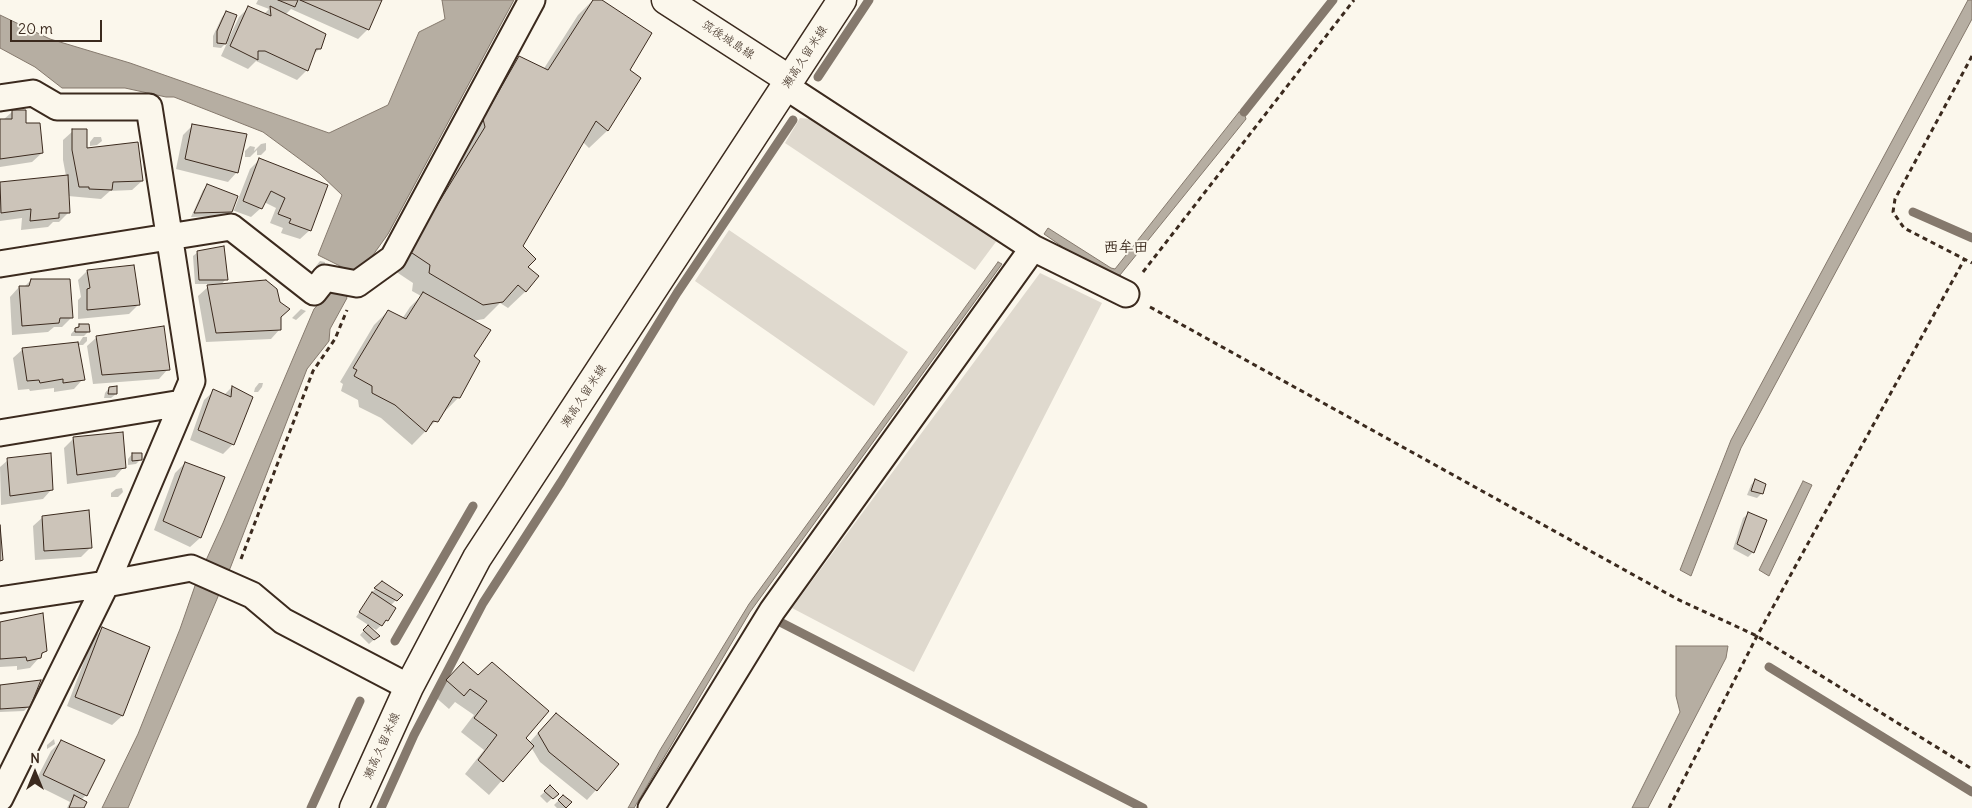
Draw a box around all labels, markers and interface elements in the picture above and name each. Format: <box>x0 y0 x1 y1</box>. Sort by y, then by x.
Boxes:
scale bar <box>12 10 105 42</box>
street label: 筑後城島線 <box>699 18 757 62</box>
text: 20 m <box>18 19 53 38</box>
street label: 瀬高久留米線 <box>779 23 831 91</box>
district label: 西牟田 <box>1104 239 1148 257</box>
street label: 瀬高久留米線 <box>558 362 610 430</box>
street label: 瀬高久留米線 <box>361 710 403 782</box>
north arrow <box>10 748 60 798</box>
text: N <box>30 749 40 767</box>

